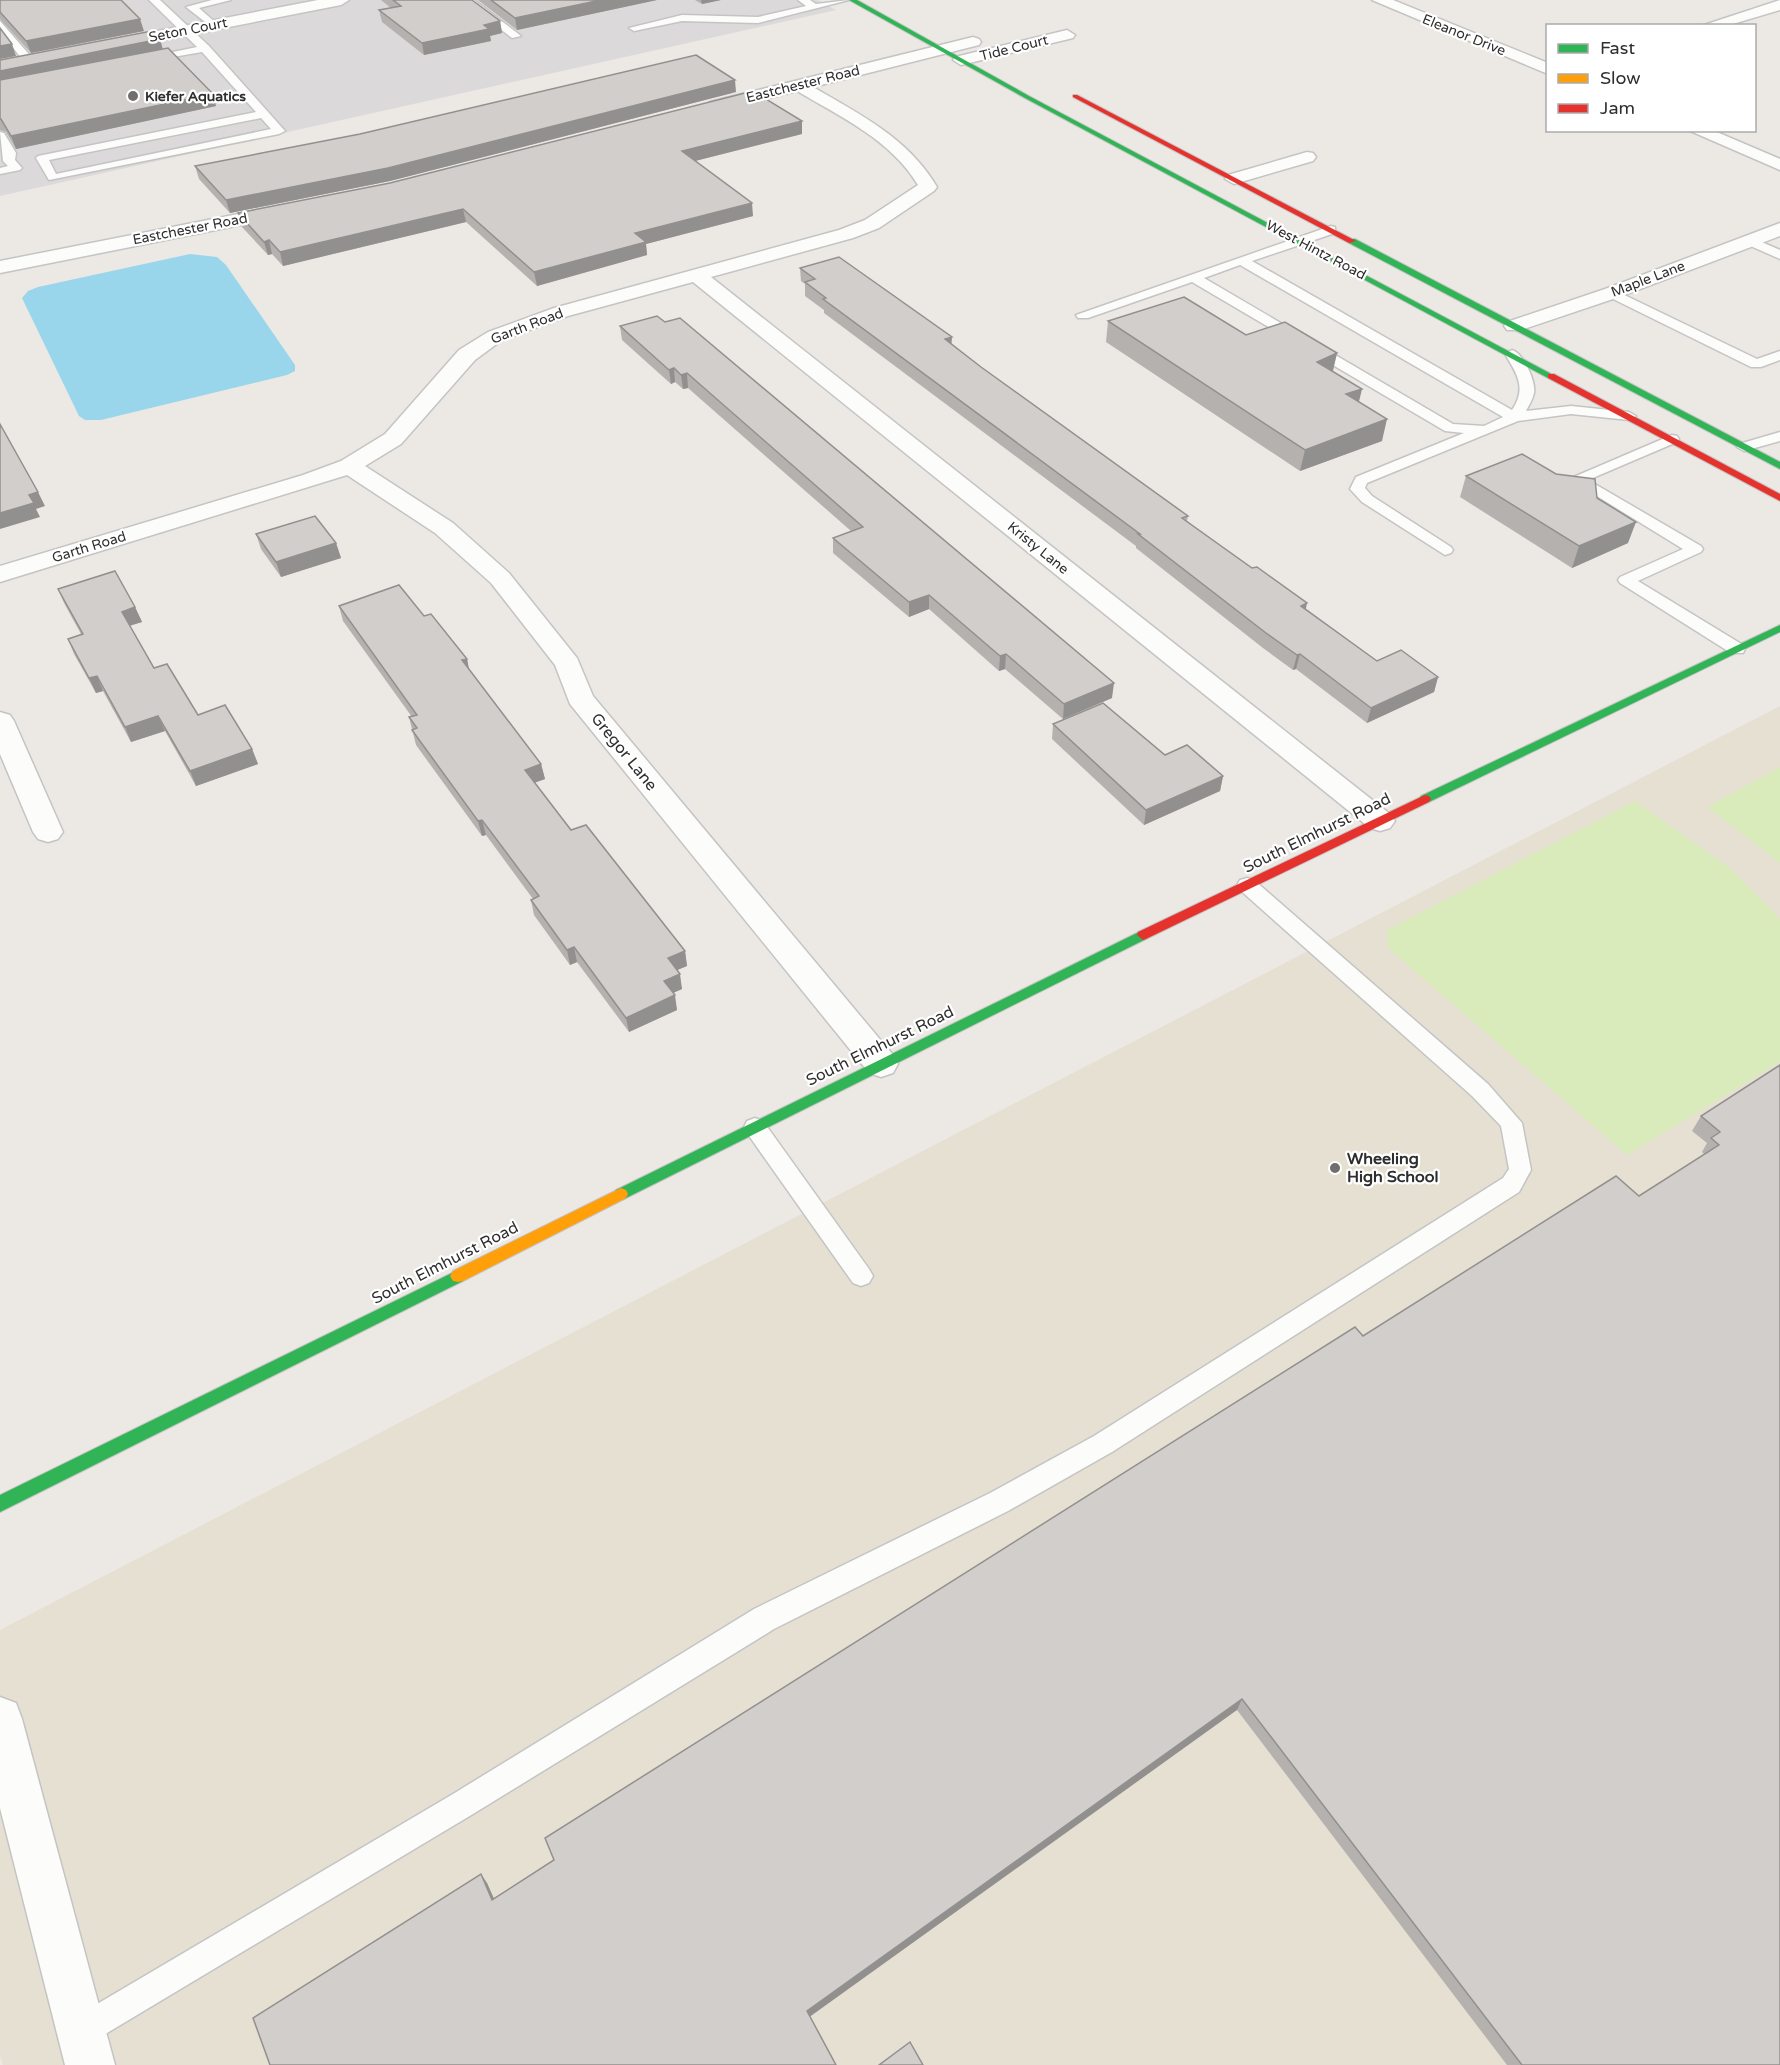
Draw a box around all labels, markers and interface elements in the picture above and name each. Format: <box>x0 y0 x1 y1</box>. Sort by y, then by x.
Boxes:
street label: Eleanor Drive <box>1420 10 1508 60</box>
street label: Seton Court <box>147 14 229 46</box>
legend <box>1546 24 1756 132</box>
street label: Tide Court <box>978 31 1050 65</box>
text: Fast <box>1600 37 1635 59</box>
street label: Eastchester Road <box>744 62 862 106</box>
text: Slow <box>1600 67 1641 89</box>
place label: Kiefer Aquatics <box>145 88 246 105</box>
marker: Kiefer Aquatics <box>126 89 140 103</box>
text: Jam <box>1600 97 1635 119</box>
street label: Eastchester Road <box>131 210 249 248</box>
street label: West Hintz Road <box>1263 217 1369 283</box>
street label: Maple Lane <box>1609 257 1687 301</box>
street label: Garth Road <box>488 304 566 348</box>
street label: Kristy Lane <box>1004 518 1072 578</box>
street label: Garth Road <box>50 528 128 566</box>
street label: Gregor Lane <box>587 709 661 795</box>
street label: South Elmhurst Road <box>1240 789 1394 877</box>
street label: South Elmhurst Road <box>803 1002 957 1090</box>
place label: Wheeling High School <box>1347 1149 1438 1187</box>
marker: Wheeling High School <box>1328 1161 1342 1175</box>
street label: South Elmhurst Road <box>368 1217 522 1309</box>

